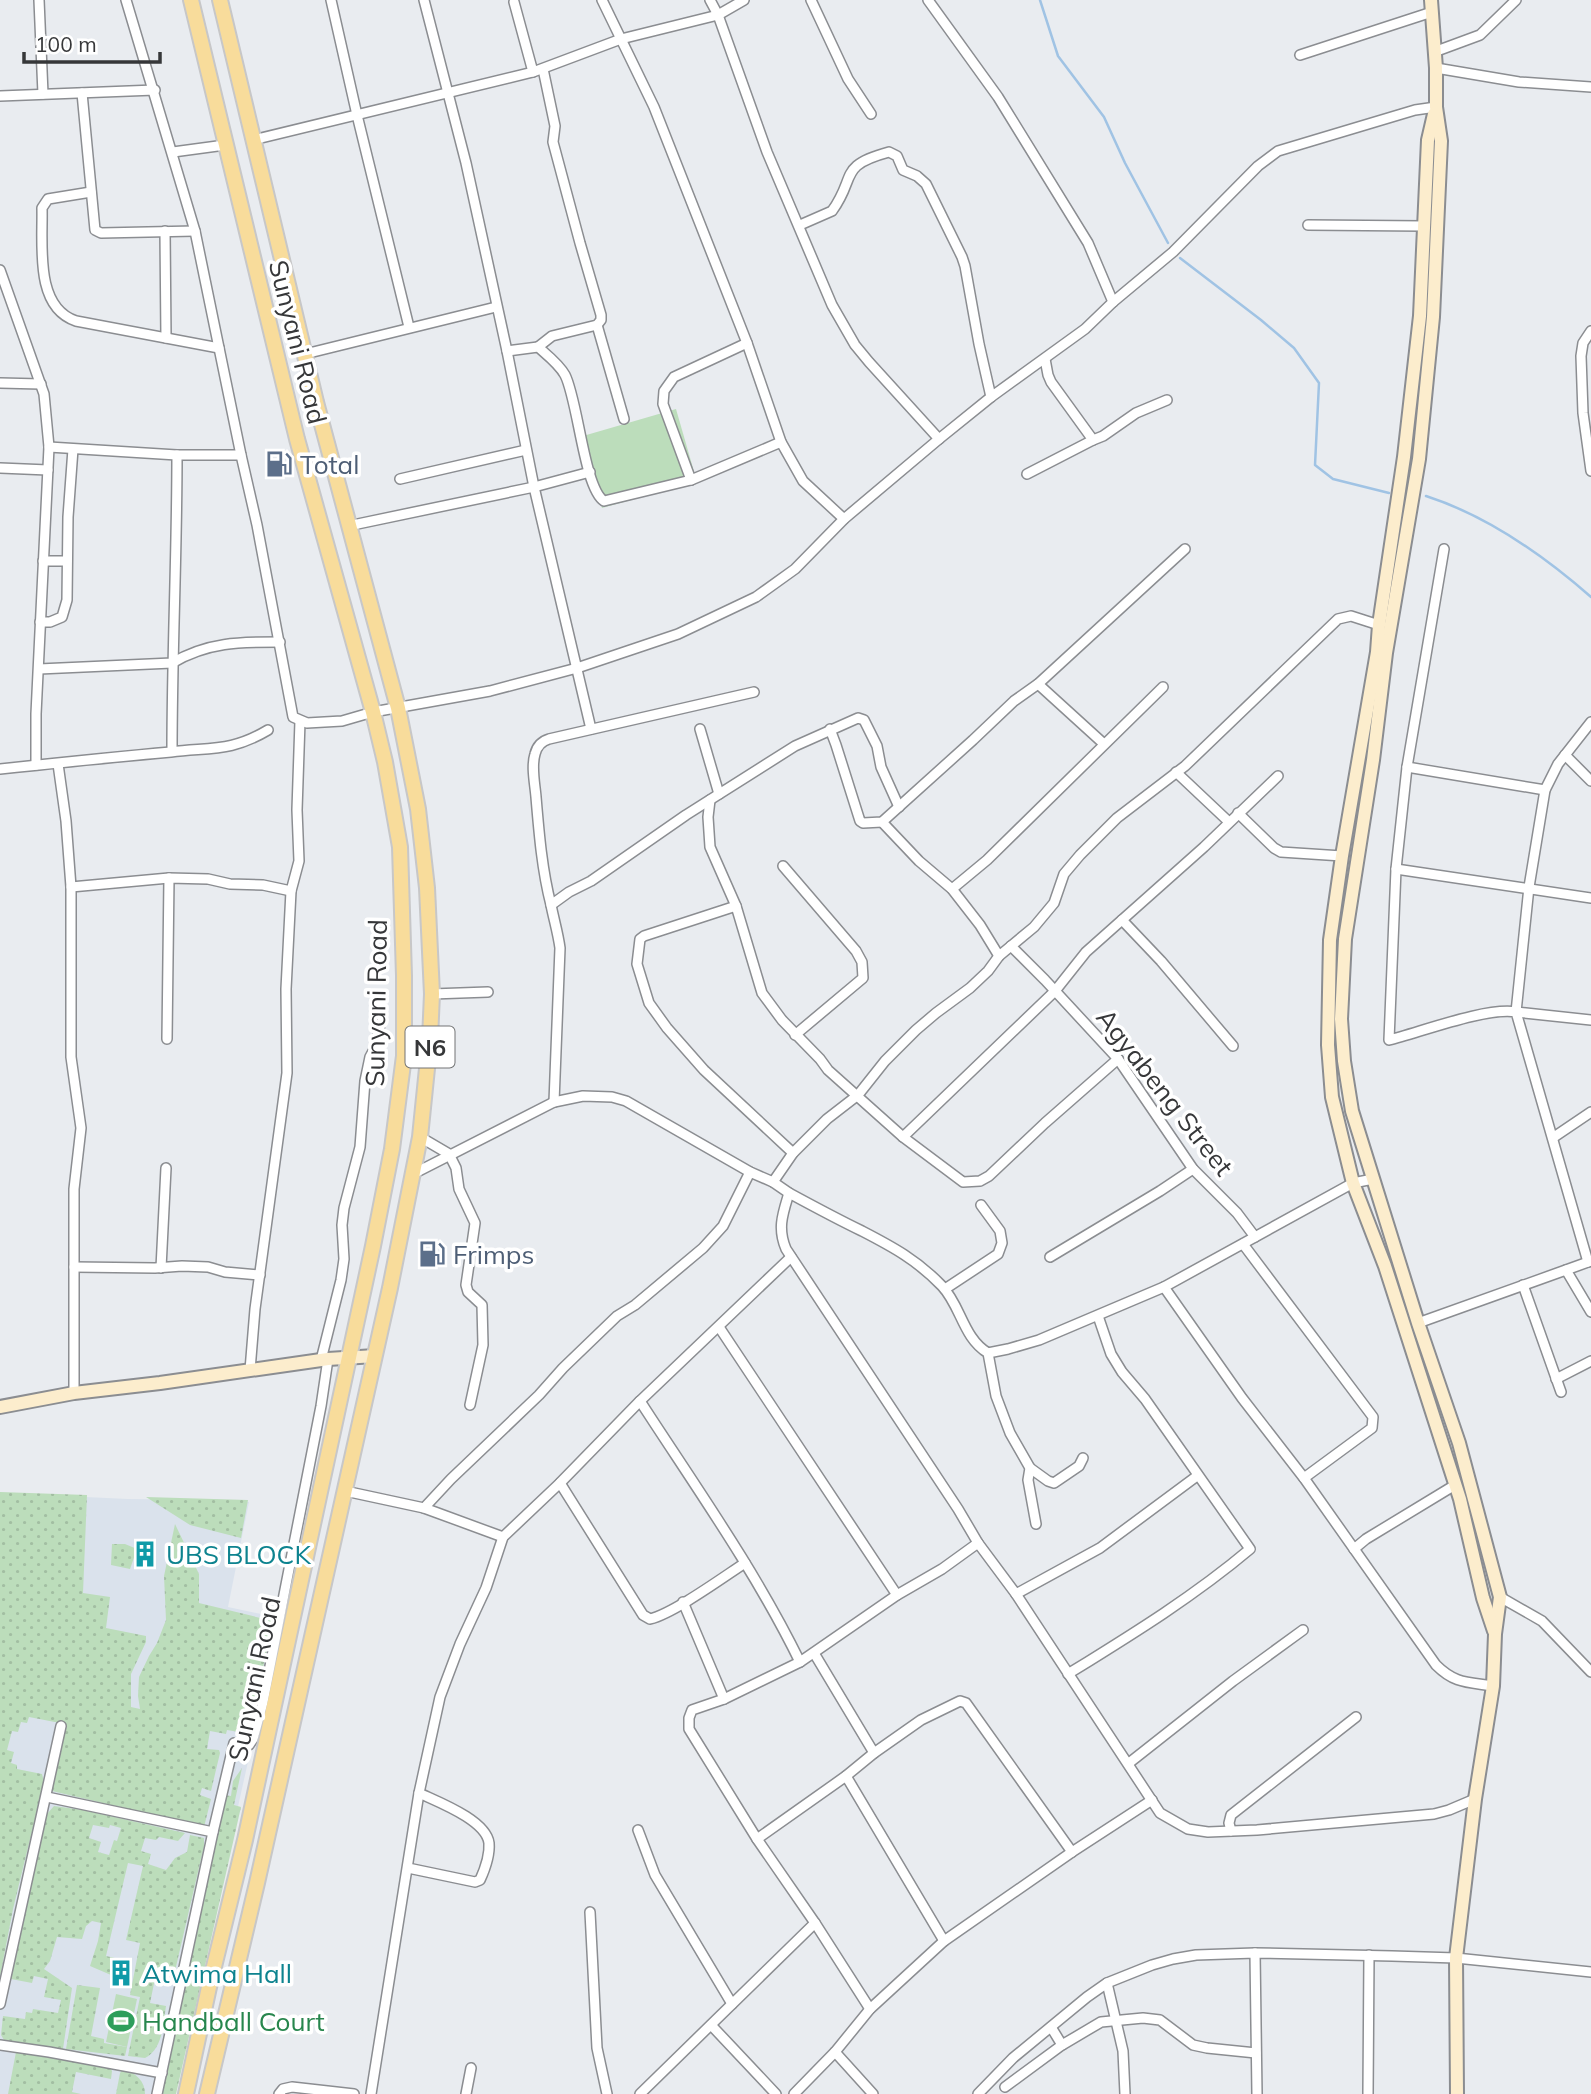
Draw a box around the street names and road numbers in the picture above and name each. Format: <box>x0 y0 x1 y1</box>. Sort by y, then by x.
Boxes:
street label: Sunyani Road <box>262 257 334 427</box>
street label: Sunyani Road <box>358 919 394 1087</box>
street label: Agyabeng Street <box>1089 1002 1241 1182</box>
road number: N6 <box>406 1027 454 1068</box>
street label: Sunyani Road <box>220 1594 288 1764</box>

